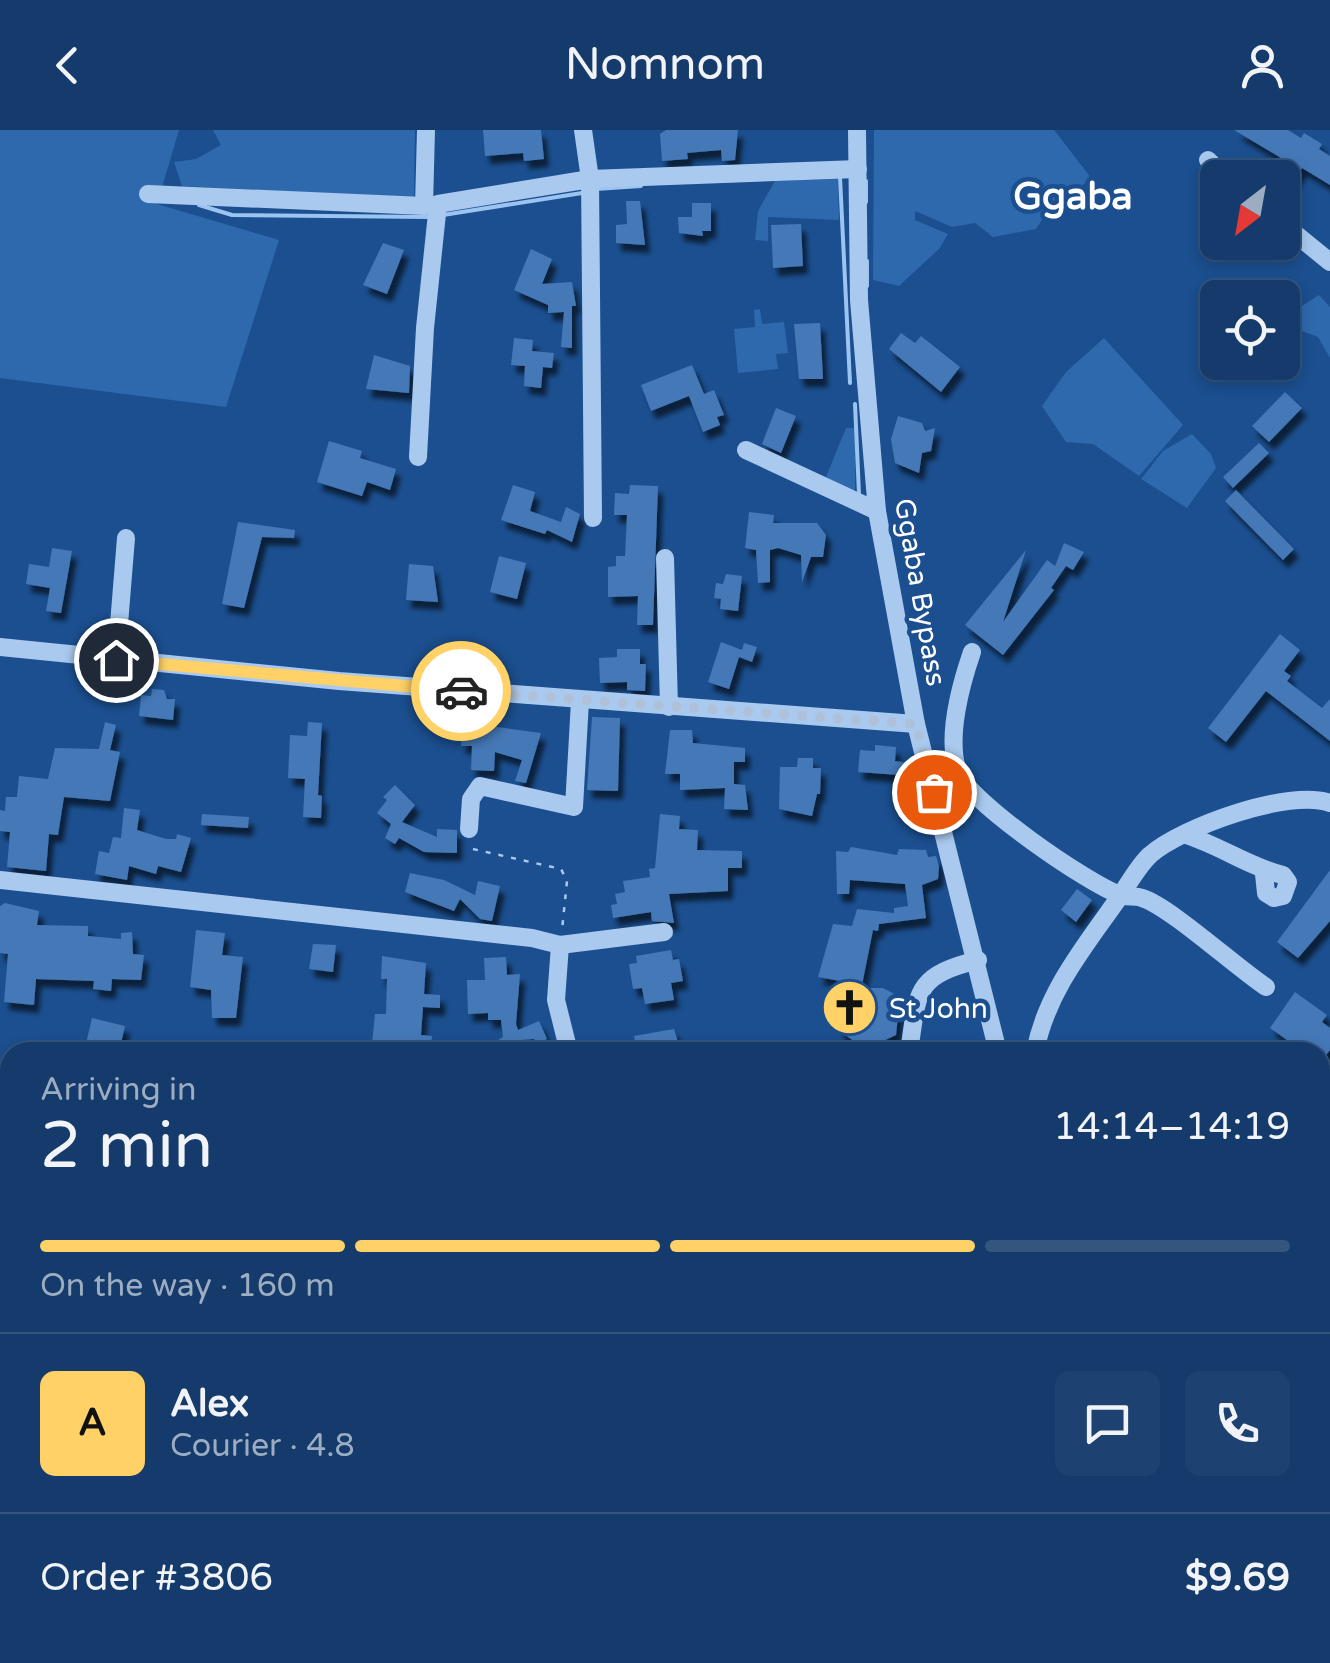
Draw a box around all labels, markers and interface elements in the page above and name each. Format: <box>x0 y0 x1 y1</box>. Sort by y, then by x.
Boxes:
icon: back <box>40 38 95 93</box>
text: Nomnom <box>565 38 765 92</box>
icon: person <box>1235 38 1290 93</box>
north arrow <box>1200 160 1300 260</box>
map controls <box>1200 160 1300 380</box>
district label: Ggaba <box>1013 174 1133 220</box>
button: locate <box>1200 280 1300 380</box>
street label: Ggaba Bypass <box>887 496 953 689</box>
pin <box>74 618 159 703</box>
icon: home <box>89 633 144 688</box>
courier <box>411 641 511 741</box>
icon: car <box>434 664 489 719</box>
pin <box>892 750 977 835</box>
icon: bag <box>907 765 962 820</box>
church icon: St John <box>820 978 880 1038</box>
place label: St John <box>889 992 988 1026</box>
text: Arriving in <box>40 1071 197 1109</box>
text: 14:14–14:19 <box>1053 1104 1290 1150</box>
text: 2 min <box>40 1107 213 1186</box>
text: On the way · 160 m <box>40 1267 335 1305</box>
button: chat <box>1055 1371 1160 1476</box>
button: phone <box>1185 1371 1290 1476</box>
text: Alex <box>170 1381 249 1427</box>
text: A <box>78 1400 107 1446</box>
text: Courier · 4.8 <box>170 1427 355 1465</box>
text: Order #3806 <box>40 1555 273 1601</box>
text: $9.69 <box>1185 1555 1290 1601</box>

